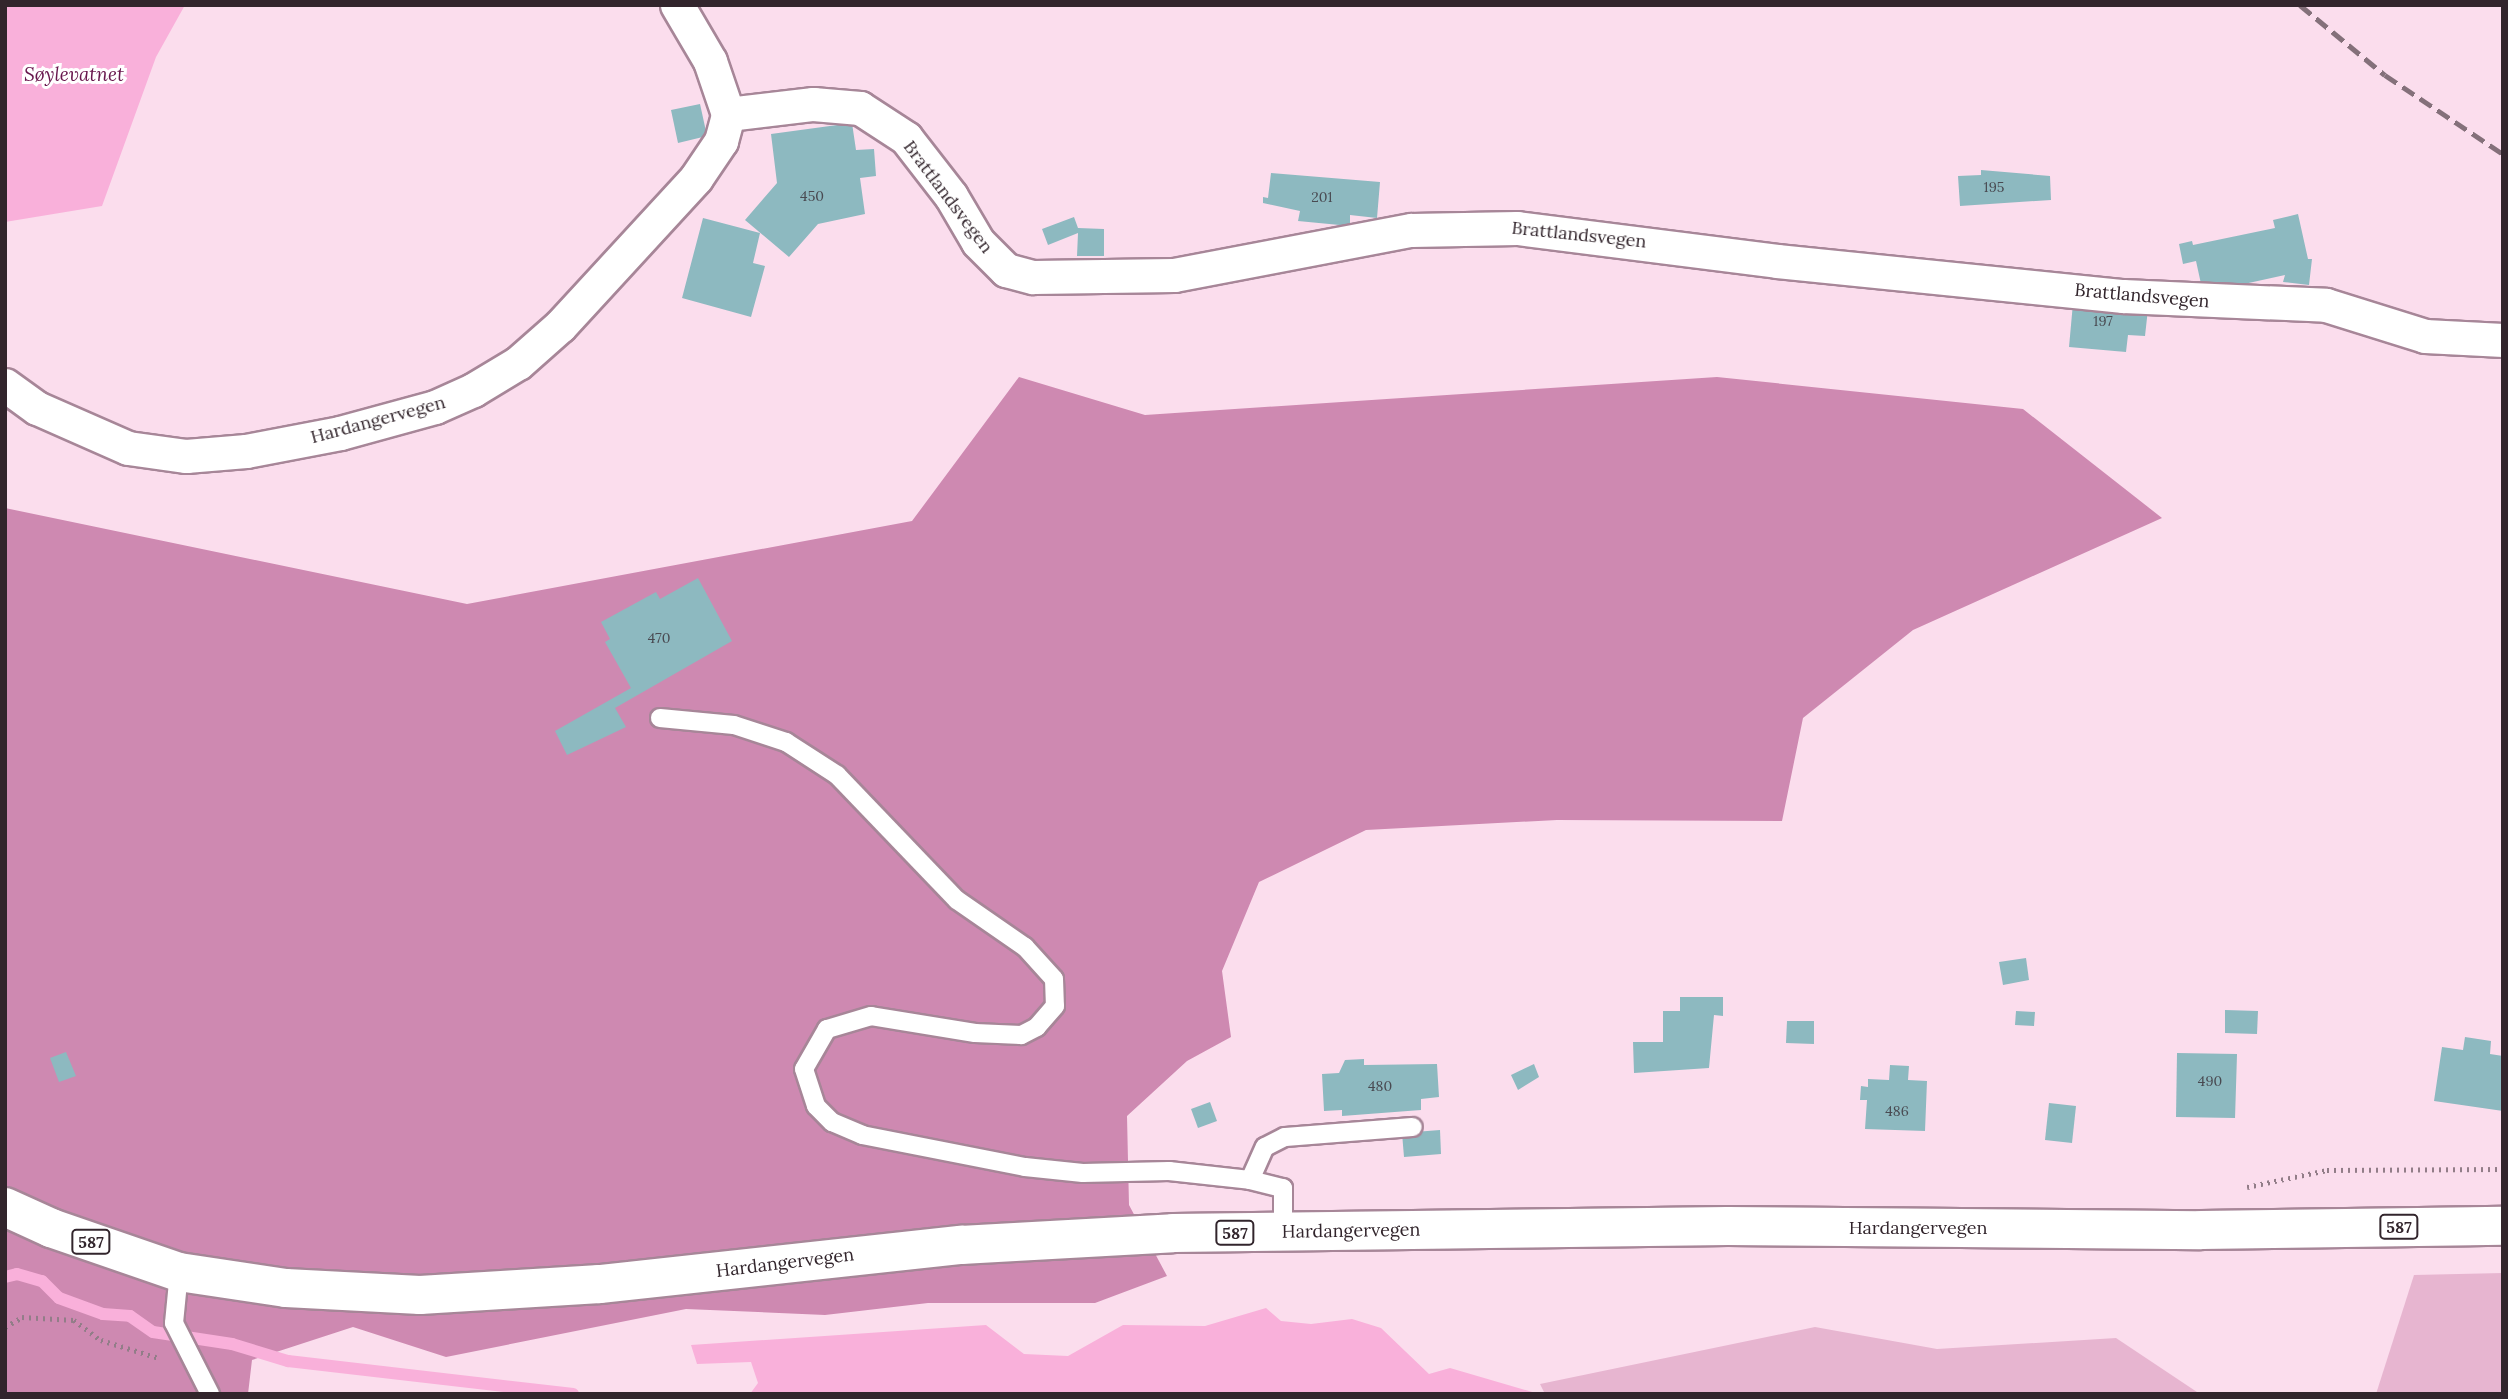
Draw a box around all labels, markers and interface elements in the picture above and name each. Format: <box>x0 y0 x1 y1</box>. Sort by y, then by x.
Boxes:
water label: Søylevatnet <box>24 64 124 86</box>
street label: Brattlandsvegen <box>899 136 997 258</box>
house number: 195 <box>1984 179 2004 195</box>
house number: 450 <box>800 188 824 204</box>
house number: 201 <box>1311 189 1333 205</box>
street label: Brattlandsvegen <box>1510 217 1648 253</box>
street label: Brattlandsvegen <box>2074 279 2210 313</box>
house number: 197 <box>2093 313 2113 329</box>
street label: Hardangervegen <box>308 392 448 448</box>
house number: 470 <box>648 630 670 646</box>
house number: 490 <box>2198 1073 2222 1089</box>
house number: 480 <box>1368 1078 1392 1094</box>
house number: 486 <box>1885 1103 1909 1119</box>
road number: 587 <box>2378 1214 2420 1240</box>
street label: Hardangervegen <box>1849 1217 1987 1239</box>
street label: Hardangervegen <box>1281 1219 1421 1243</box>
road number: 587 <box>1214 1220 1256 1246</box>
road number: 587 <box>70 1230 112 1254</box>
street label: Hardangervegen <box>715 1244 855 1282</box>

